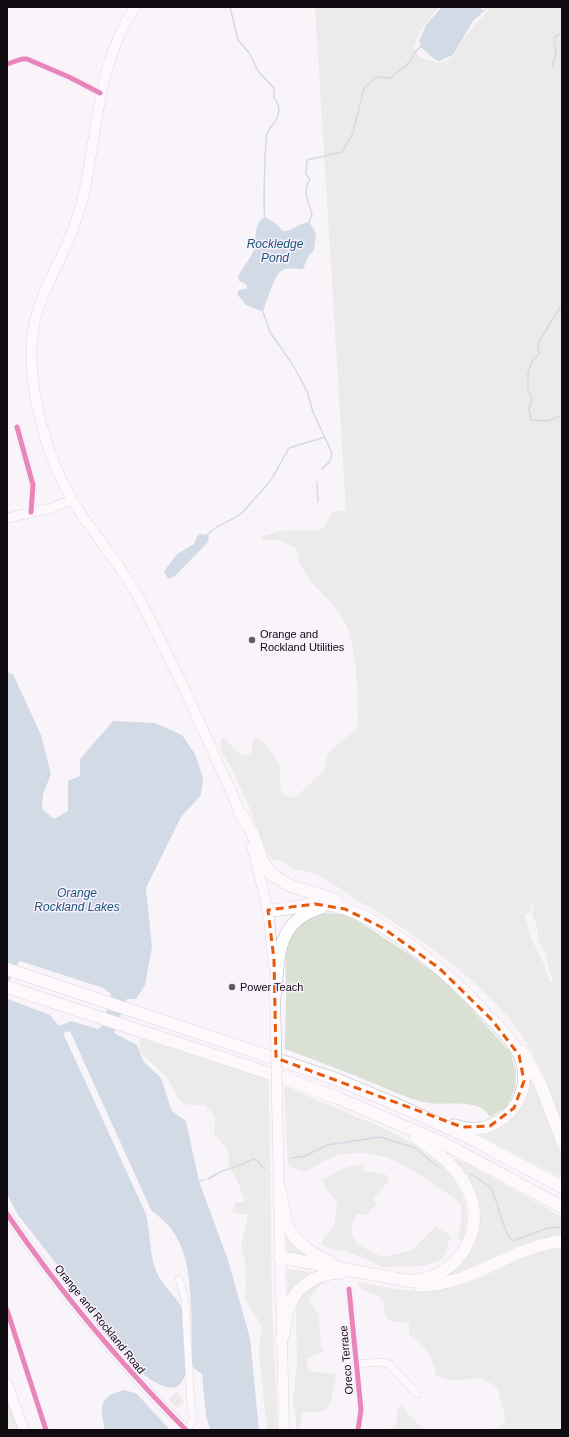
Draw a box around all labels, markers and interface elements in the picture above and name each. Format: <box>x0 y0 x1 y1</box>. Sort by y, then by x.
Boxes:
water label: Rockledge Pond <box>247 237 304 265</box>
place label: Orange and Rockland Utilities <box>260 628 345 653</box>
marker: Orange and Rockland Utilities <box>247 635 257 645</box>
water label: Orange Rockland Lakes <box>34 886 120 914</box>
place label: Power Teach <box>240 981 303 993</box>
marker: Power Teach <box>227 982 237 992</box>
street label: Orange and Rockland Road <box>52 1262 148 1376</box>
street label: Oreco Terrace <box>337 1325 355 1395</box>

